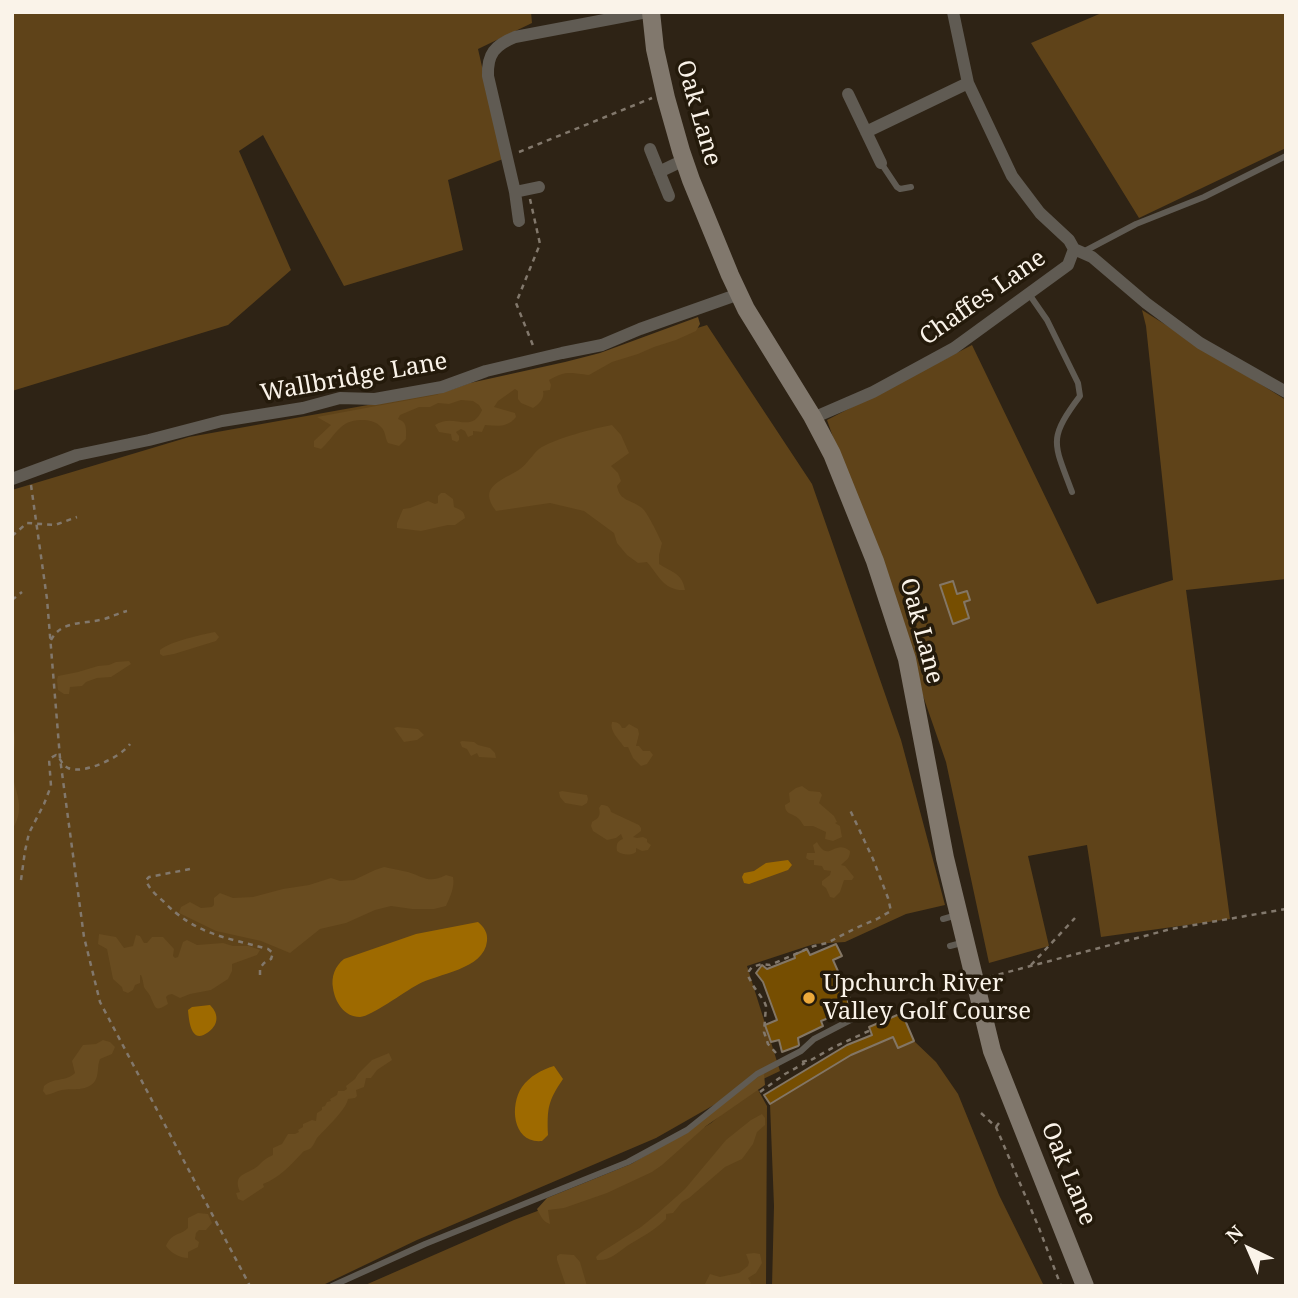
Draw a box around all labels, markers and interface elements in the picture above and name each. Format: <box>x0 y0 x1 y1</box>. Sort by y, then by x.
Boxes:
street label: Oak Lane <box>669 57 727 169</box>
street label: Chaffes Lane <box>914 244 1052 352</box>
street label: Wallbridge Lane <box>258 347 450 409</box>
street label: Oak Lane <box>893 575 949 687</box>
place label: Upchurch River Valley Golf Course <box>823 970 1031 1026</box>
marker: Upchurch River Valley Golf Course <box>801 990 817 1006</box>
street label: Oak Lane <box>1034 1118 1102 1230</box>
north arrow <box>1214 1214 1284 1284</box>
text: N <box>1220 1219 1249 1248</box>

